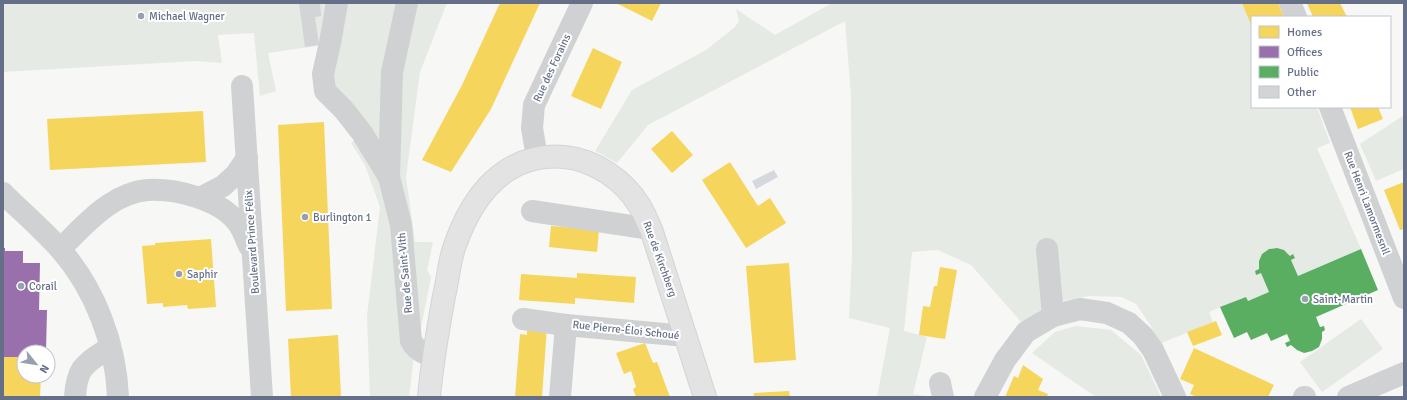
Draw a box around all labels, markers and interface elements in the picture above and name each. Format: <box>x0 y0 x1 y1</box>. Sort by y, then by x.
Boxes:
place label: Michael Wagner <box>149 10 225 23</box>
marker: Michael Wagner <box>136 11 146 21</box>
legend <box>1251 16 1391 108</box>
text: Homes <box>1287 25 1322 40</box>
street label: Rue des Forains <box>531 32 573 104</box>
text: Offices <box>1287 45 1322 60</box>
text: Public <box>1287 65 1319 80</box>
text: Other <box>1287 85 1317 100</box>
street label: Rue Henri Lamormesnil <box>1341 149 1393 257</box>
street label: Boulevard Prince Félix <box>242 190 262 294</box>
place label: Burlington 1 <box>313 211 372 224</box>
marker: Burlington 1 <box>300 212 310 222</box>
street label: Rue de Kirchberg <box>640 219 680 299</box>
street label: Rue de Saint-Vith <box>395 232 415 314</box>
place label: Saphir <box>187 268 218 281</box>
marker: Saphir <box>174 269 184 279</box>
place label: Corail <box>29 280 57 293</box>
marker: Corail <box>16 281 26 291</box>
place label: Saint-Martin <box>1313 293 1373 306</box>
marker: Saint-Martin <box>1300 294 1310 304</box>
street label: Rue Pierre-Éloi Schoué <box>572 317 680 342</box>
north arrow <box>16 344 56 384</box>
text: N <box>37 362 52 375</box>

